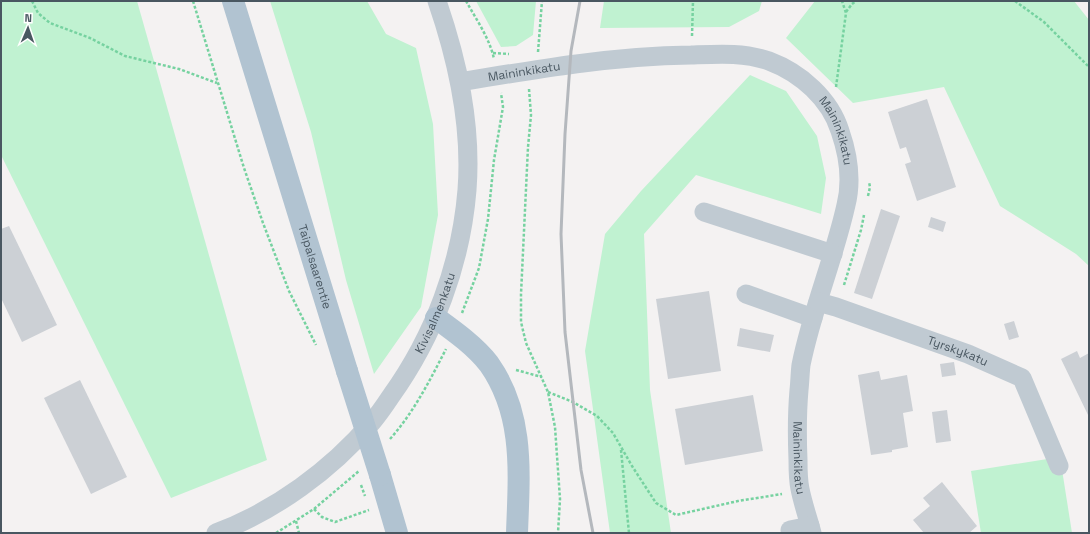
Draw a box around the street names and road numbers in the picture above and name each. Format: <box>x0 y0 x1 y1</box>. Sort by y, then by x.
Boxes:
street label: Maininkikatu <box>487 58 561 85</box>
street label: Maininkikatu <box>815 93 856 166</box>
street label: Taipalsaarentie <box>294 222 335 311</box>
street label: Kivisalmenkatu <box>411 271 459 356</box>
street label: Tyrskykatu <box>925 332 991 370</box>
street label: Maininkikatu <box>789 421 809 496</box>

